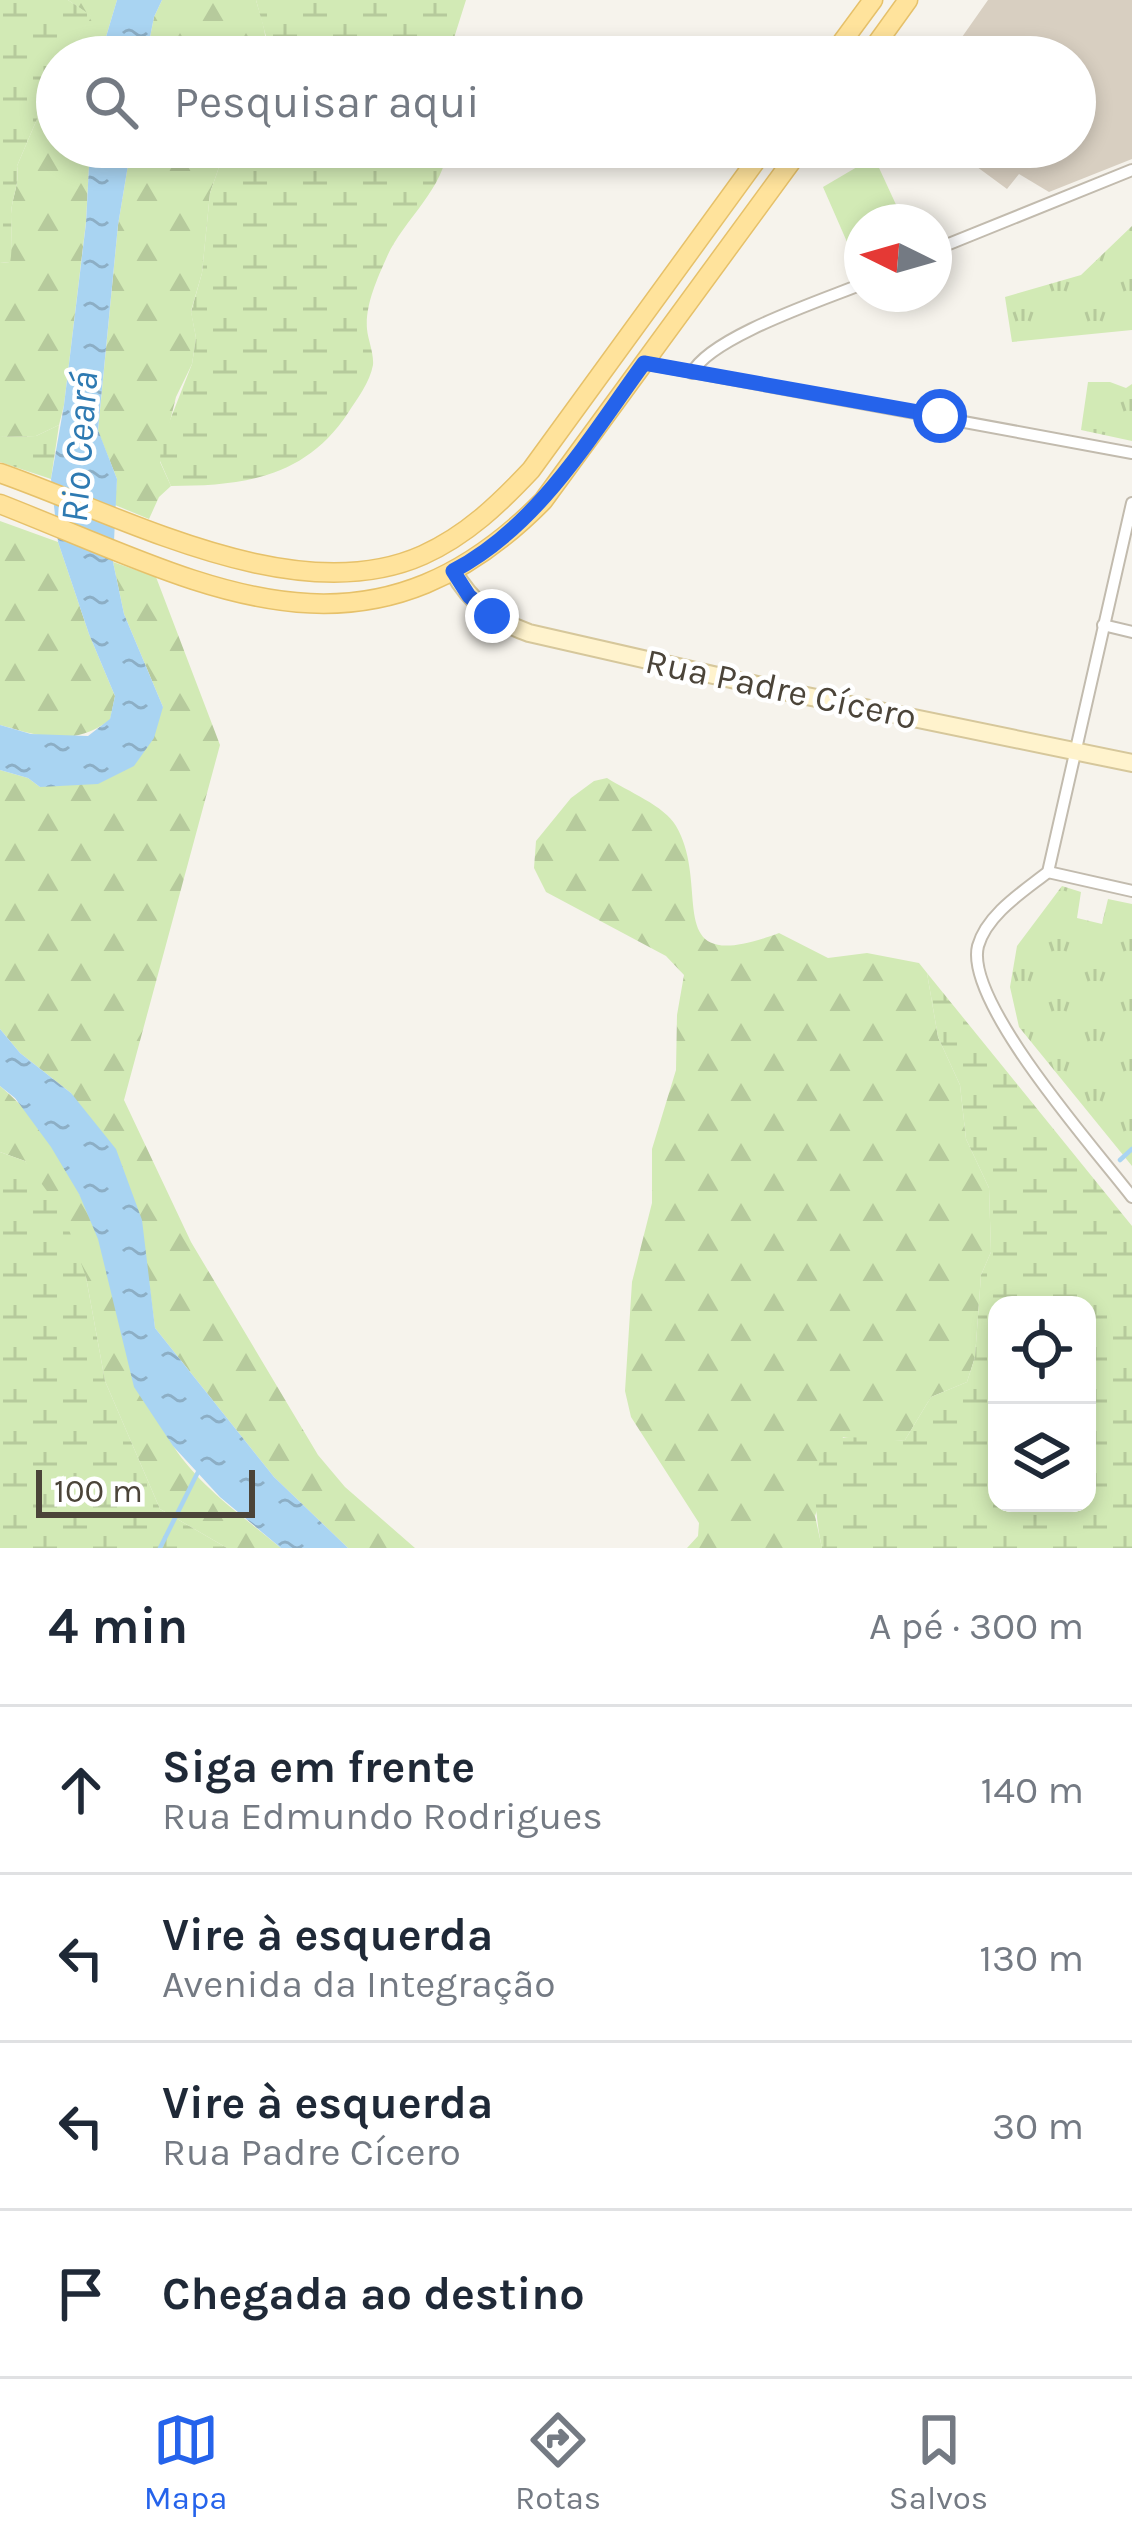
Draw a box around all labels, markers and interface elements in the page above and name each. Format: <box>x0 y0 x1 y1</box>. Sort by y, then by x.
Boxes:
search box <box>36 36 1096 168</box>
icon: search <box>78 69 144 135</box>
text: Pesquisar aqui <box>174 76 480 128</box>
north arrow <box>844 204 952 312</box>
water label: Rio Ceará <box>51 370 107 524</box>
route start <box>913 389 967 443</box>
route end <box>465 589 519 643</box>
street label: Rua Padre Cícero <box>642 640 920 738</box>
map controls <box>988 1296 1096 1512</box>
button: locate <box>988 1296 1096 1404</box>
button: layers <box>988 1404 1096 1512</box>
scale bar <box>36 1464 255 1517</box>
text: 100 m <box>54 1472 143 1510</box>
text: 4 min <box>48 1596 188 1656</box>
text: A pé · 300 m <box>869 1603 1084 1649</box>
text: Siga em frente <box>162 1741 475 1793</box>
icon: ahead <box>48 1757 114 1823</box>
text: 140 m <box>980 1767 1084 1813</box>
text: Rua Edmundo Rodrigues <box>162 1793 603 1839</box>
text: Vire à esquerda <box>162 1909 493 1961</box>
icon: left <box>48 1925 114 1991</box>
text: 130 m <box>979 1935 1084 1981</box>
text: Avenida da Integração <box>162 1961 556 2007</box>
text: Vire à esquerda <box>162 2077 493 2129</box>
icon: left <box>48 2093 114 2159</box>
text: 30 m <box>992 2103 1084 2149</box>
text: Rua Padre Cícero <box>162 2129 461 2175</box>
icon: arrive <box>48 2261 114 2327</box>
text: Chegada ao destino <box>162 2268 585 2320</box>
tab: Mapa <box>144 2407 227 2517</box>
tab: Rotas <box>515 2407 601 2517</box>
tab: Salvos <box>889 2407 988 2517</box>

